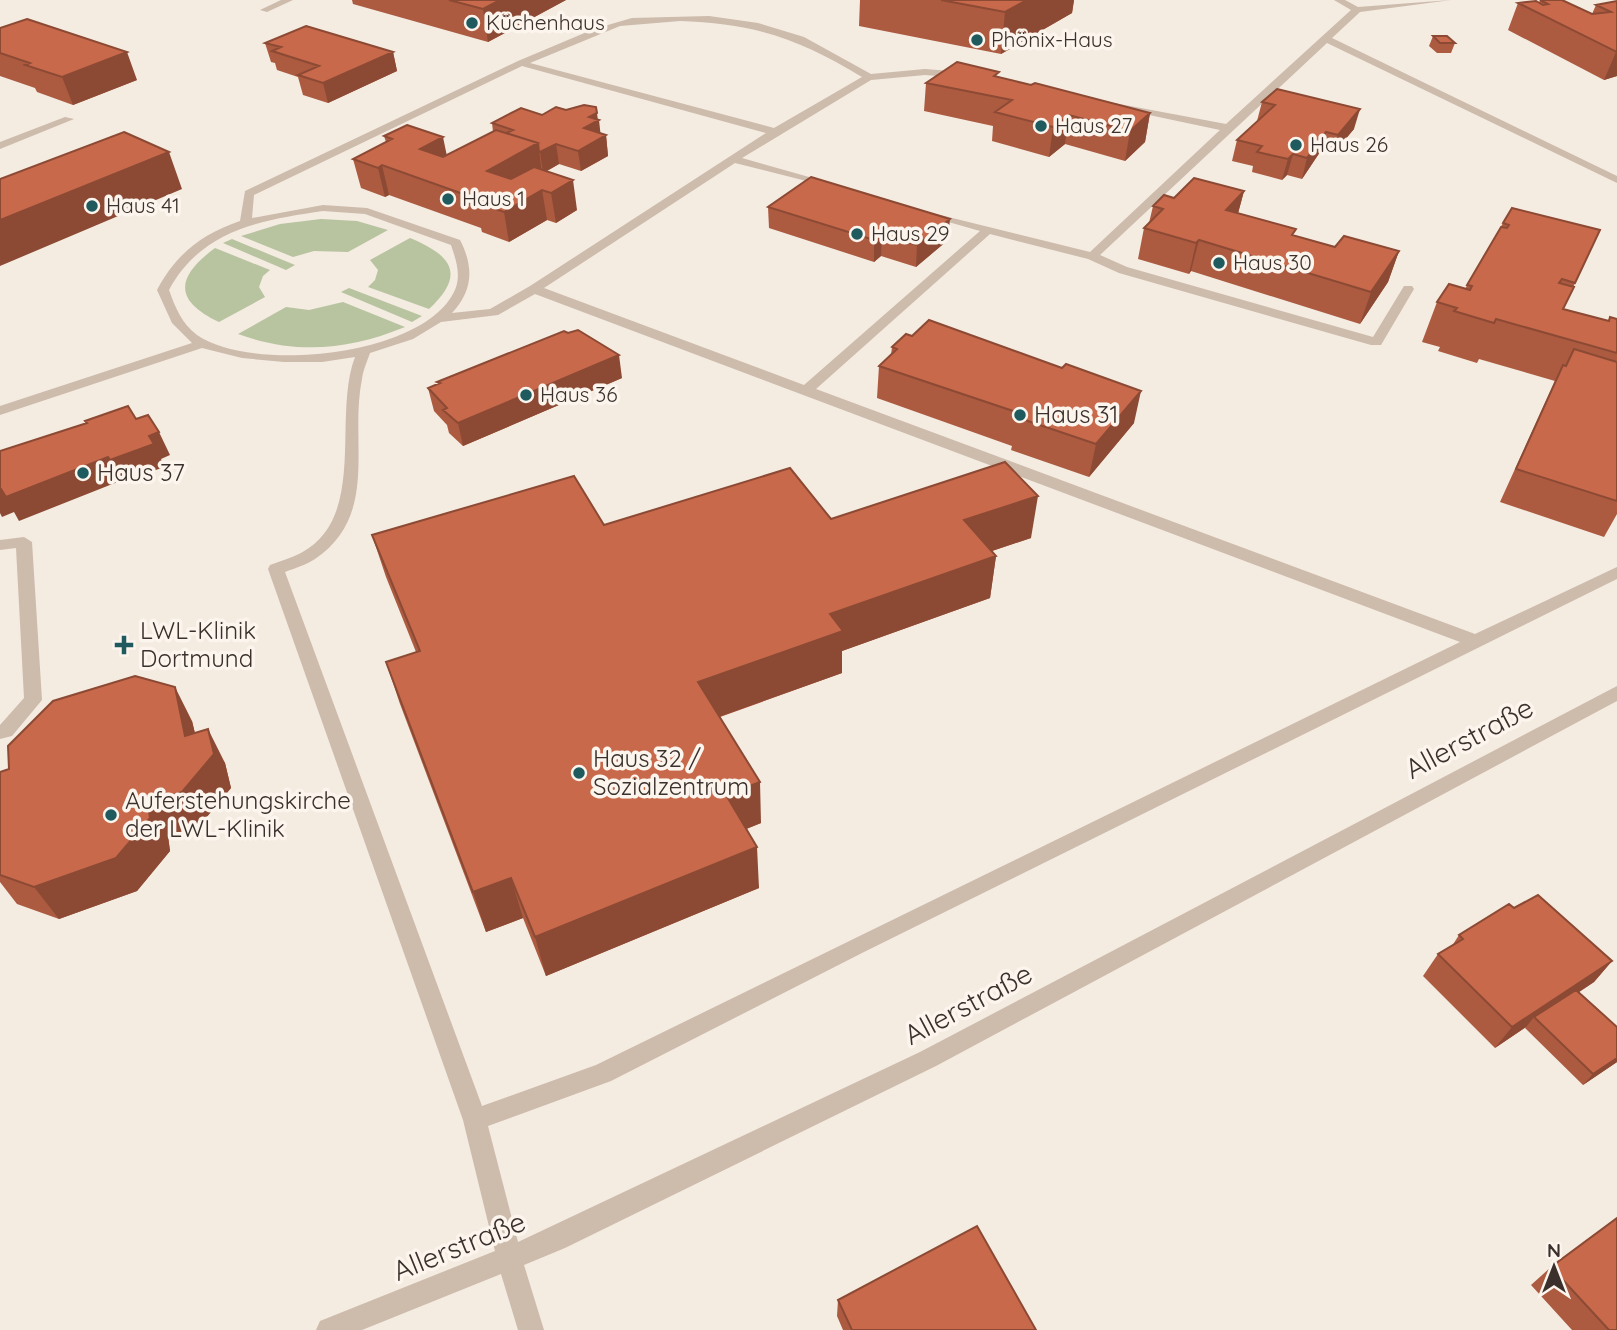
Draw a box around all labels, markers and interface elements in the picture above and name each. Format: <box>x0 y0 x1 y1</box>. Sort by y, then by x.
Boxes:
place label: Küchenhaus <box>486 9 605 35</box>
marker: Küchenhaus <box>464 15 480 31</box>
place label: Phönix-Haus <box>991 26 1113 52</box>
marker: Phönix-Haus <box>969 32 985 48</box>
place label: Haus 27 <box>1055 112 1132 138</box>
marker: Haus 27 <box>1033 118 1049 134</box>
place label: Haus 26 <box>1310 131 1388 157</box>
marker: Haus 26 <box>1288 137 1304 153</box>
place label: Haus 1 <box>462 185 525 211</box>
marker: Haus 1 <box>440 191 456 207</box>
place label: Haus 41 <box>106 192 180 218</box>
marker: Haus 41 <box>84 198 100 214</box>
place label: Haus 29 <box>871 220 950 246</box>
marker: Haus 29 <box>849 226 865 242</box>
place label: Haus 30 <box>1233 249 1312 275</box>
marker: Haus 30 <box>1211 255 1227 271</box>
place label: Haus 36 <box>540 381 617 407</box>
marker: Haus 36 <box>518 387 534 403</box>
place label: Haus 31 <box>1034 399 1119 429</box>
marker: Haus 31 <box>1012 407 1028 423</box>
place label: Haus 37 <box>97 457 185 487</box>
marker: Haus 37 <box>75 465 91 481</box>
place label: LWL-Klinik Dortmund <box>140 615 256 673</box>
marker: LWL-Klinik Dortmund <box>114 635 134 655</box>
street label: Allerstraße <box>1399 689 1539 786</box>
place label: Haus 32 / Sozialzentrum <box>593 743 749 801</box>
marker: Haus 32 / Sozialzentrum <box>571 765 587 781</box>
place label: Auferstehungskirche der LWL-Klinik <box>125 785 351 843</box>
marker: Auferstehungskirche der LWL-Klinik <box>103 807 119 823</box>
street label: Allerstraße <box>898 955 1038 1052</box>
street label: Allerstraße <box>387 1203 530 1288</box>
north arrow <box>1519 1232 1589 1302</box>
text: N <box>1547 1238 1561 1262</box>

